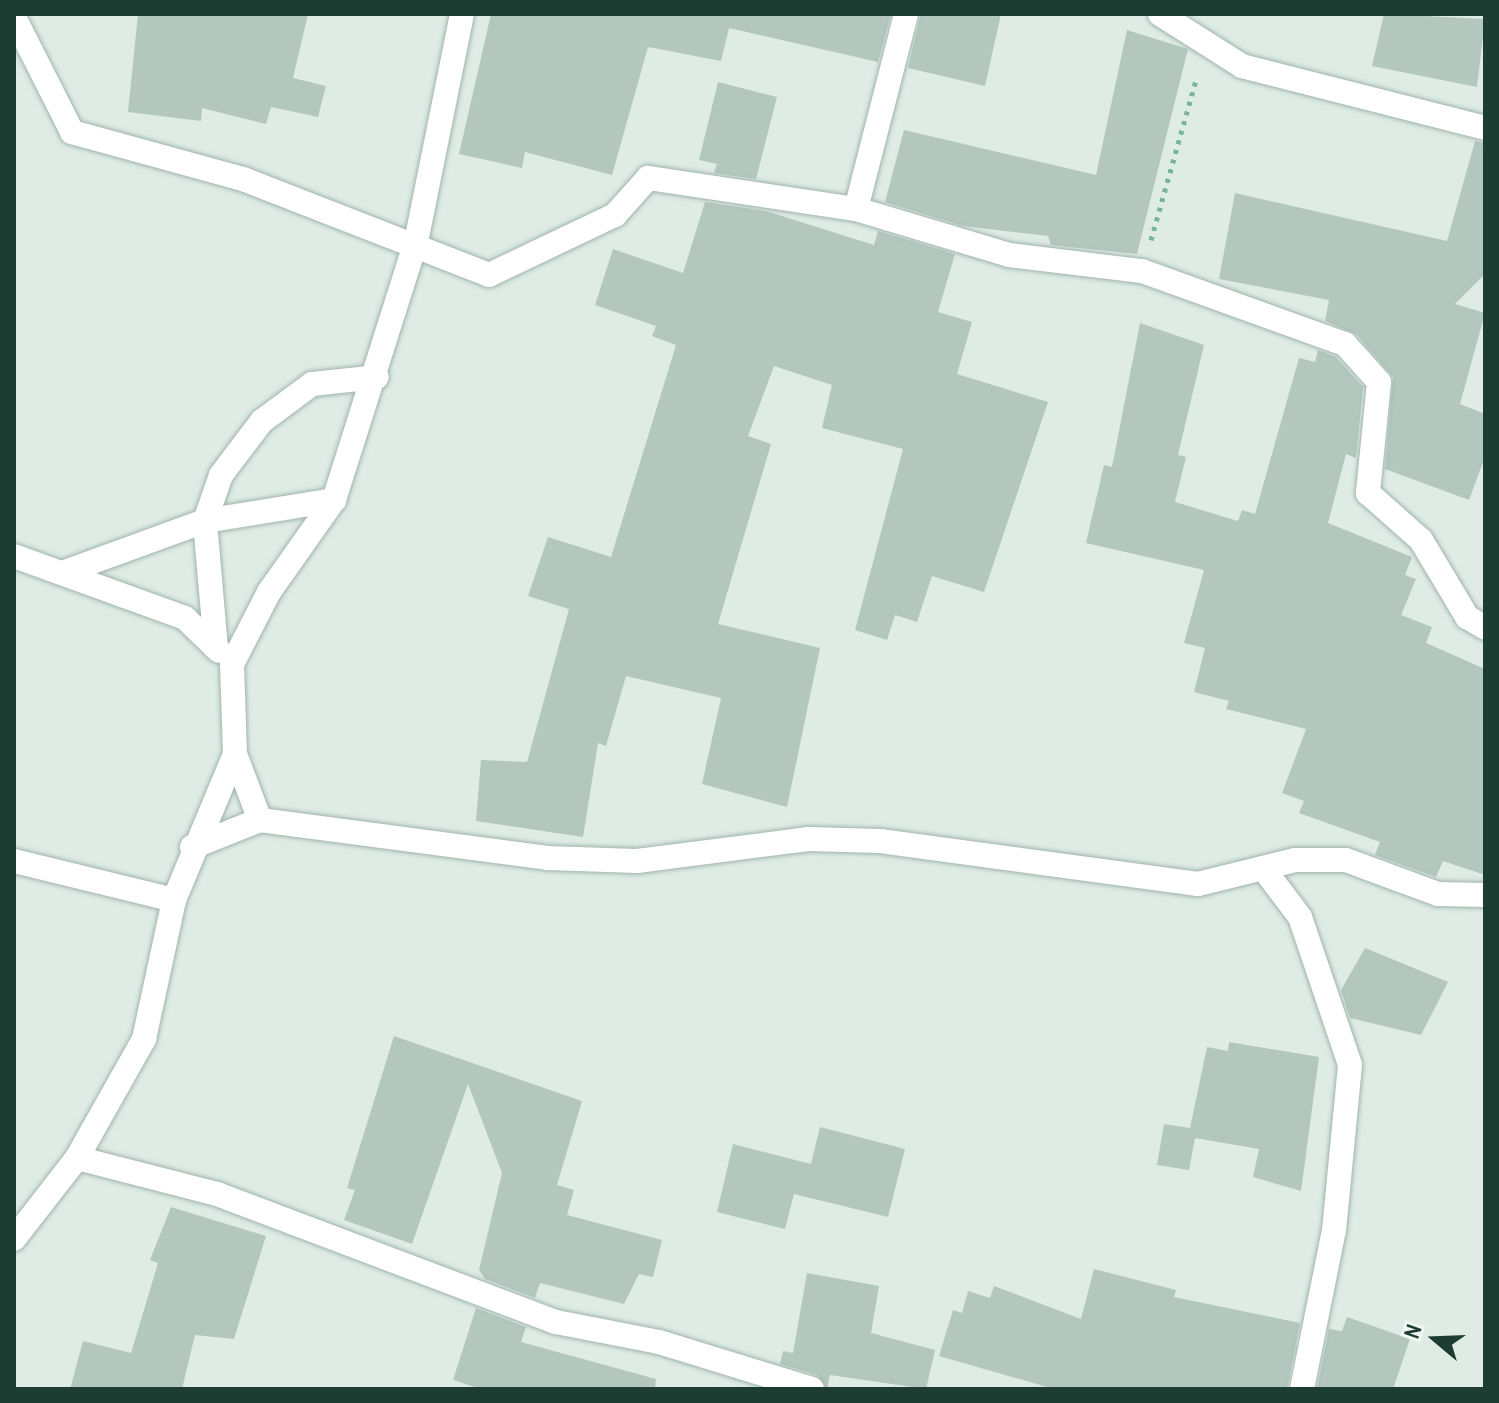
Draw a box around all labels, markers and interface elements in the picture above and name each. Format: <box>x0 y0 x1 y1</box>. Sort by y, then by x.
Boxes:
north arrow <box>1395 1299 1475 1379</box>
text: N <box>1396 1320 1429 1342</box>

